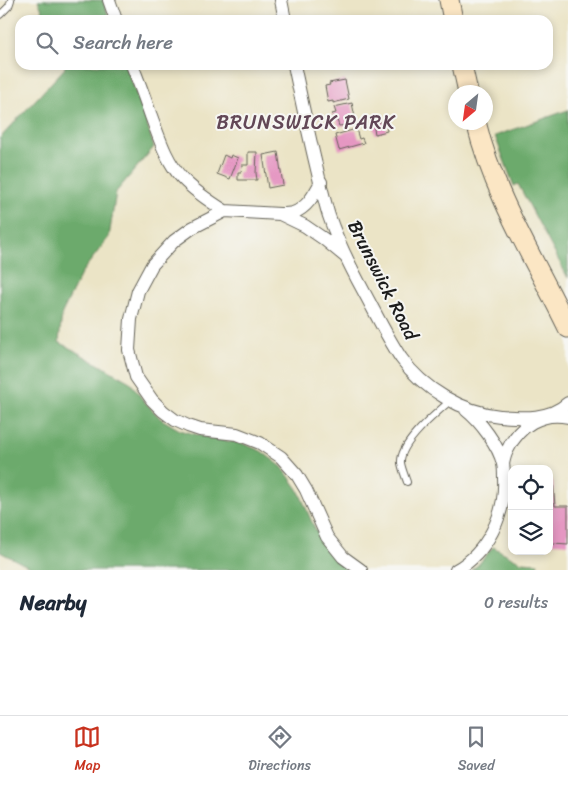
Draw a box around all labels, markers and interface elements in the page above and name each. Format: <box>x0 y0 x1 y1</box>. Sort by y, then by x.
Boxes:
search box <box>15 15 553 70</box>
text: Search here <box>73 26 173 59</box>
icon: search <box>33 29 61 57</box>
north arrow <box>448 85 493 130</box>
district label: BRUNSWICK PARK <box>216 105 397 140</box>
street label: Brunswick Road <box>338 214 428 348</box>
map controls <box>508 465 553 555</box>
button: locate <box>508 465 553 510</box>
button: layers <box>508 510 553 555</box>
text: Nearby <box>20 584 86 622</box>
text: 0 results <box>484 588 548 617</box>
tab: Map <box>73 723 101 778</box>
tab: Directions <box>248 723 311 778</box>
tab: Saved <box>458 723 495 778</box>

